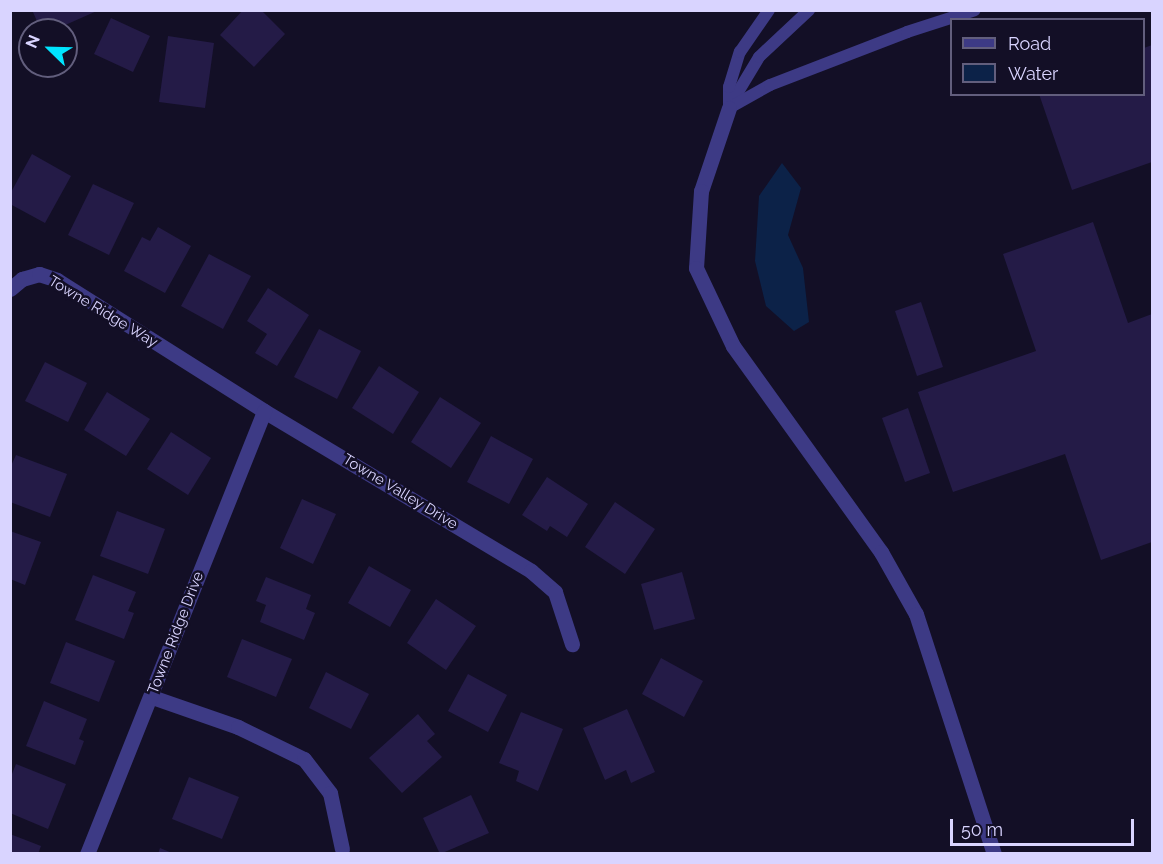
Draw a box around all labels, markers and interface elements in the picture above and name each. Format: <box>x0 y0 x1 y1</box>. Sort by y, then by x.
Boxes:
north arrow <box>18 18 78 78</box>
legend <box>950 18 1145 96</box>
text: N <box>22 32 44 51</box>
text: Road <box>1008 33 1051 54</box>
text: Water <box>1008 63 1058 84</box>
street label: Towne Ridge Way <box>45 272 161 352</box>
street label: Towne Valley Drive <box>339 450 461 534</box>
street label: Towne Ridge Drive <box>144 569 208 697</box>
scale bar <box>953 807 1138 845</box>
text: 50 m <box>961 819 1003 840</box>

